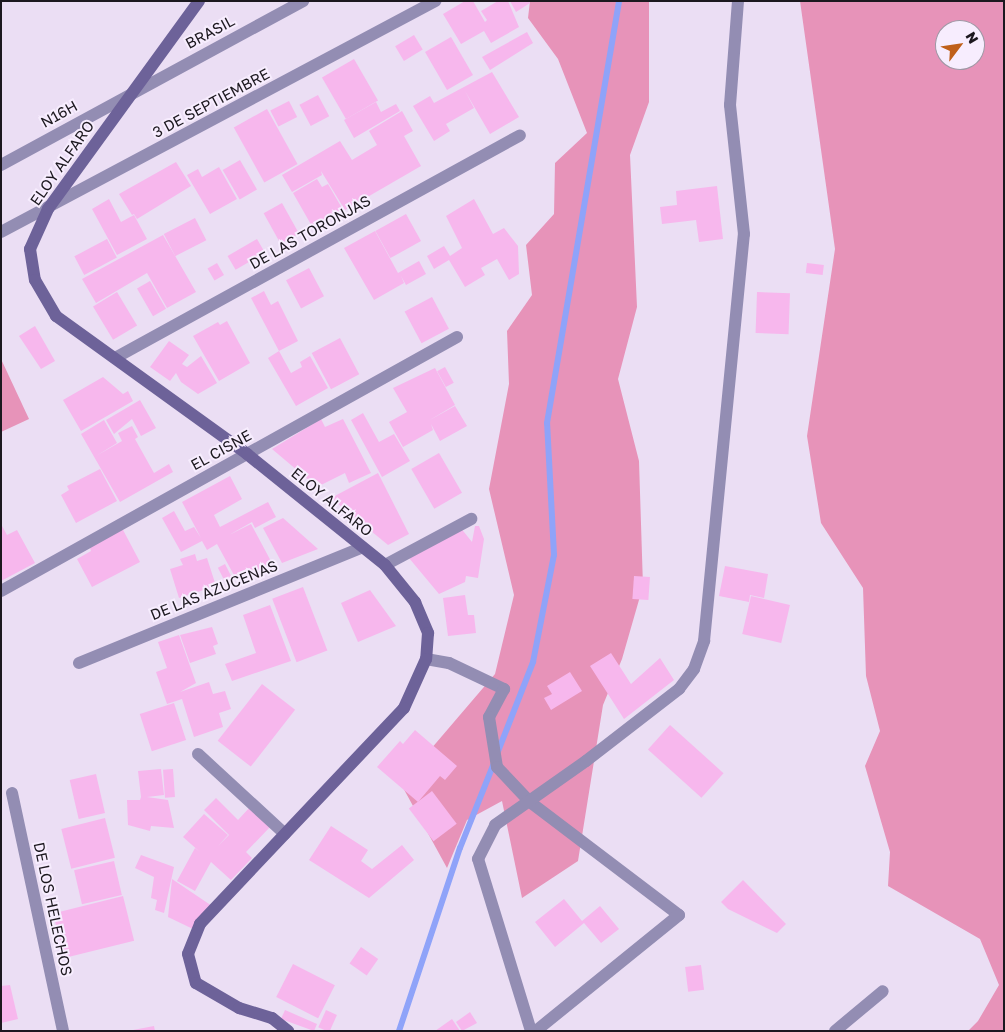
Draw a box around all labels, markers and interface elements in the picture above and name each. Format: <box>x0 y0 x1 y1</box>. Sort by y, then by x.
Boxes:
street label: BRASIL <box>182 12 238 52</box>
north arrow <box>935 20 985 70</box>
text: N <box>962 29 982 46</box>
street label: 3 DE SEPTIEMBRE <box>149 65 273 141</box>
street label: N16H <box>38 97 80 131</box>
street label: ELOY ALFARO <box>26 117 98 209</box>
street label: DE LAS TORONJAS <box>246 191 374 273</box>
street label: EL CISNE <box>188 426 254 474</box>
street label: ELOY ALFARO <box>288 464 376 540</box>
street label: DE LAS AZUCENAS <box>148 556 280 624</box>
street label: DE LOS HELECHOS <box>30 840 76 978</box>

